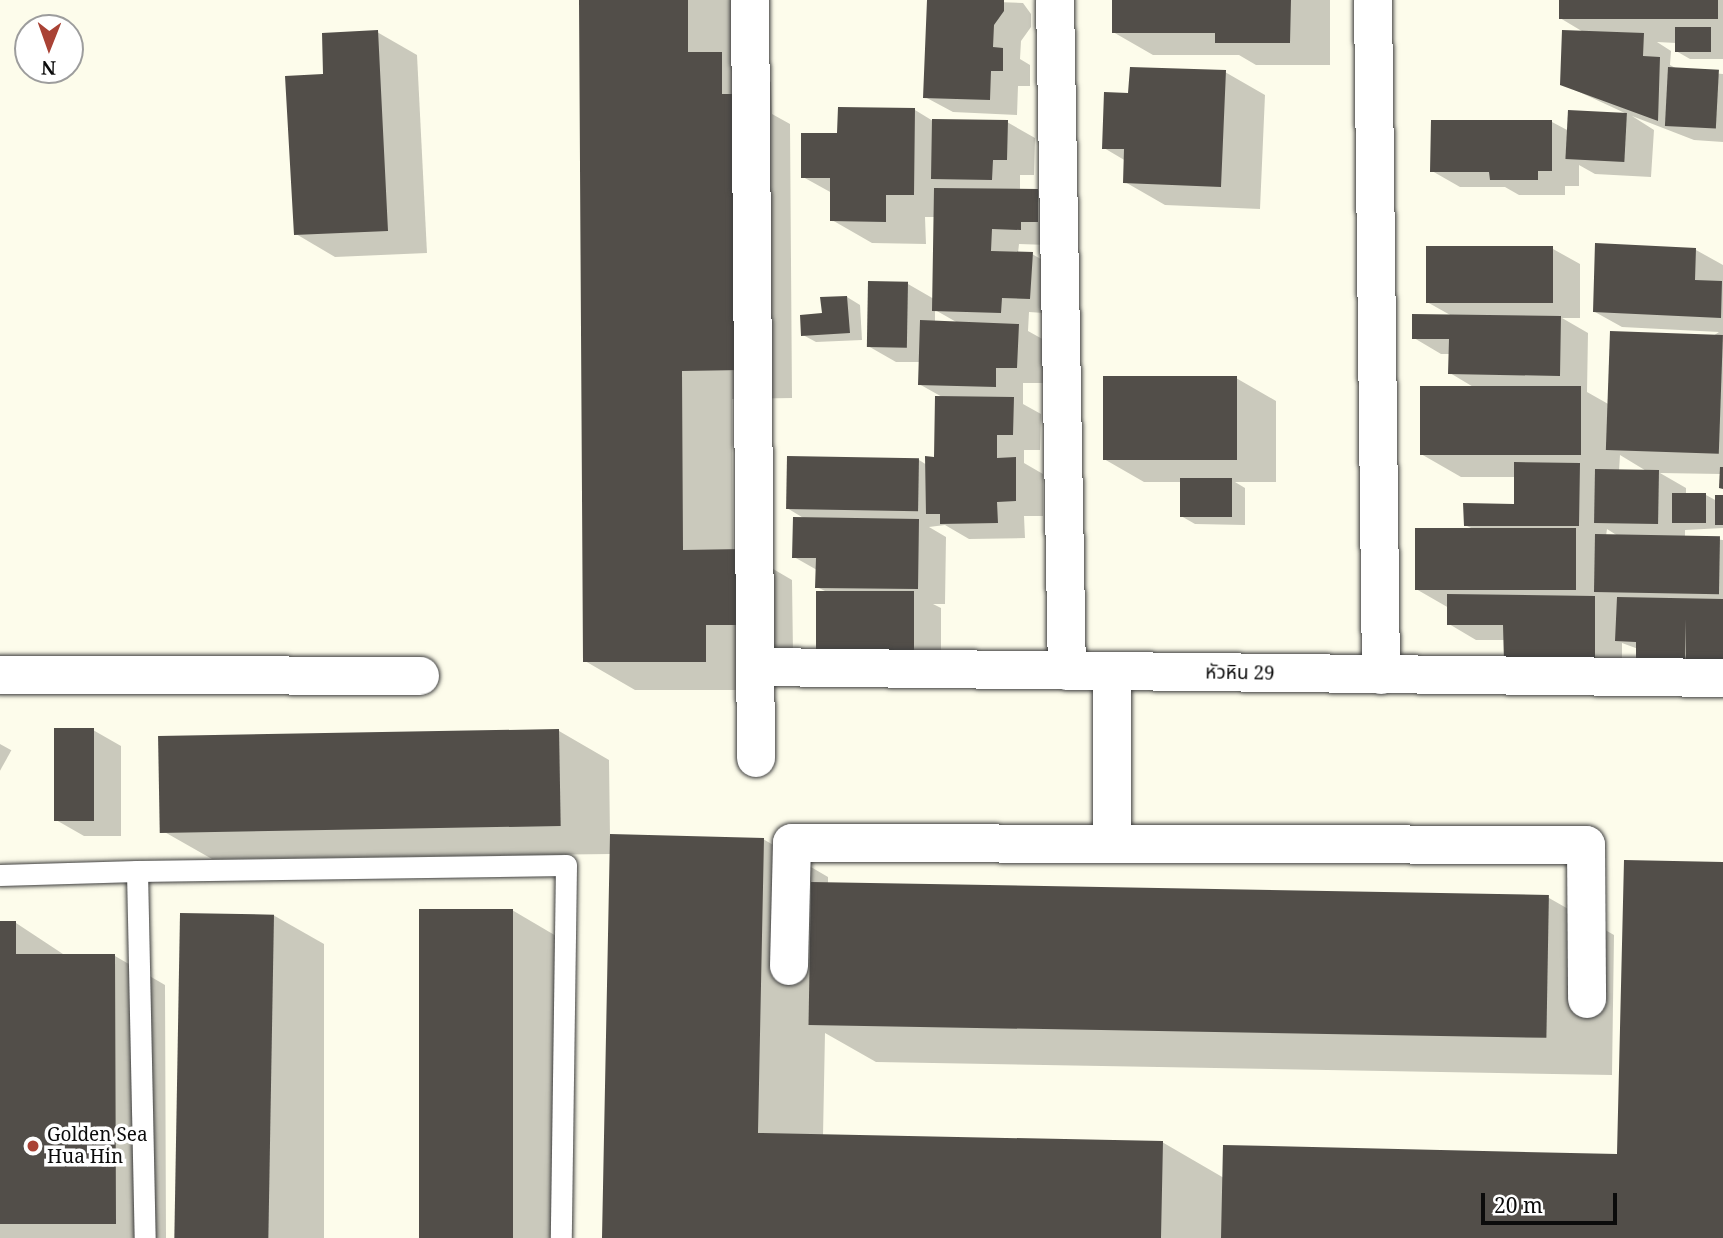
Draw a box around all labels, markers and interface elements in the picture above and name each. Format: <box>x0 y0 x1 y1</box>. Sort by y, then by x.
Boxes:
north arrow <box>14 14 84 84</box>
text: N <box>41 55 56 81</box>
street label: หัวหิน 29 <box>1205 661 1275 685</box>
place label: Golden Sea Hua Hin <box>47 1124 148 1168</box>
marker: Golden Sea Hua Hin <box>25 1138 41 1154</box>
scale bar <box>1485 1178 1622 1222</box>
text: 20 m <box>1494 1191 1543 1219</box>

